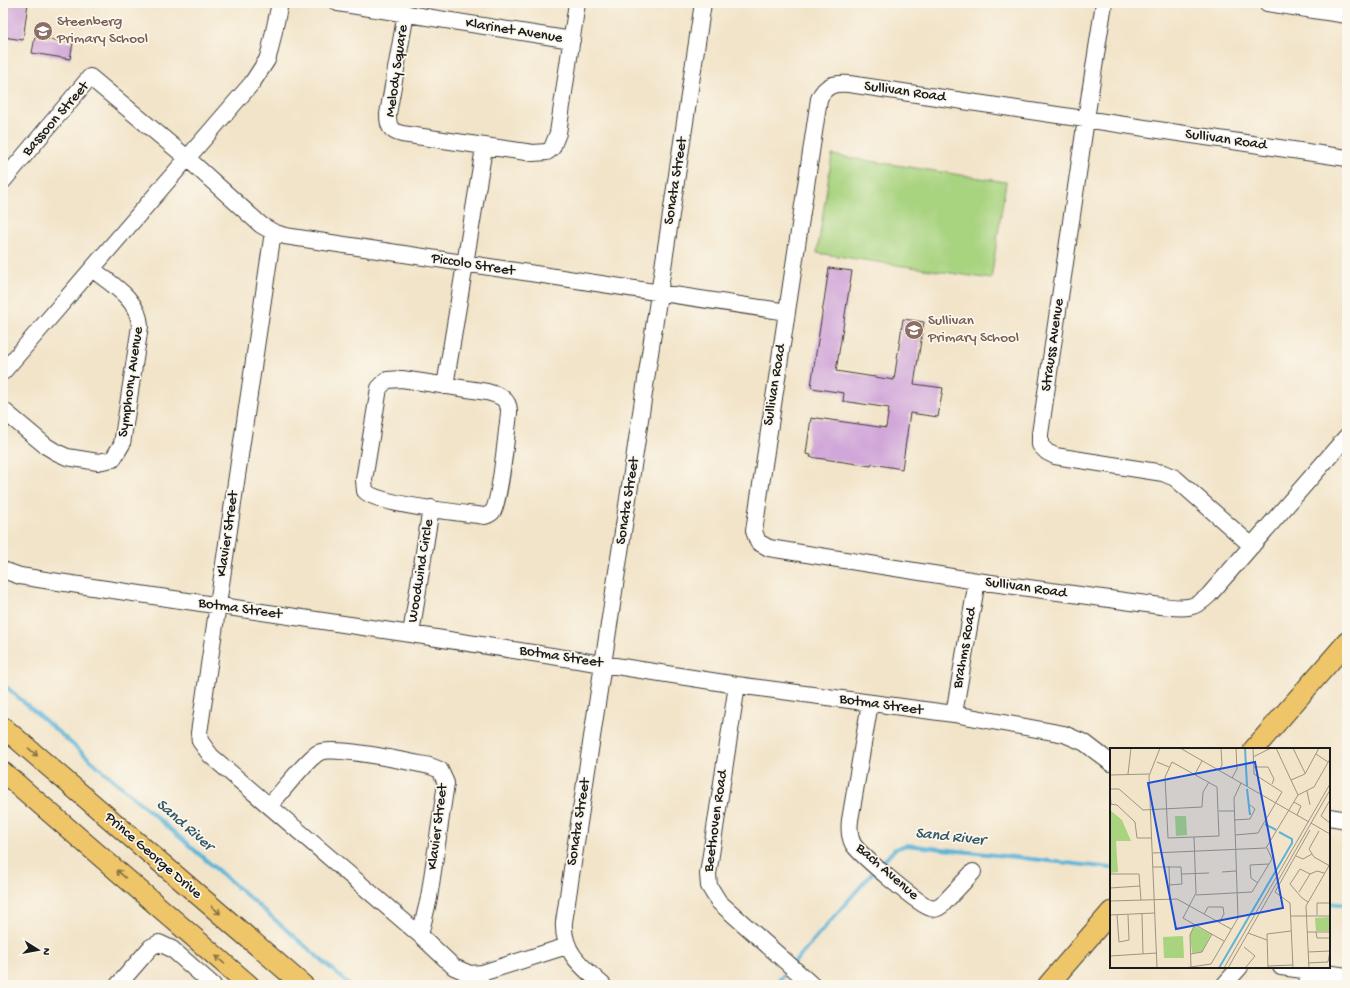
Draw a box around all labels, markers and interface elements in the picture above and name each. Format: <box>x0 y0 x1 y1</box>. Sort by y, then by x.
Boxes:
place label: Steenberg Primary School <box>56 13 148 48</box>
street label: Klarinet Avenue <box>464 14 564 48</box>
school or university icon: Steenberg Primary School <box>32 20 54 42</box>
street label: Melody Square <box>382 23 412 118</box>
street label: Bassoon Street <box>18 76 95 161</box>
street label: Sullivan Road <box>863 77 948 107</box>
street label: Sullivan Road <box>1184 125 1269 155</box>
street label: Sonata Street <box>660 134 692 226</box>
street label: Piccolo Street <box>429 249 518 281</box>
street label: Strauss Avenue <box>1038 297 1068 393</box>
place label: Sullivan Primary School <box>927 312 1019 347</box>
school or university icon: Sullivan Primary School <box>903 319 925 341</box>
street label: Symphony Avenue <box>114 325 148 438</box>
street label: Sullivan Road <box>760 342 791 427</box>
street label: Sonata Street <box>612 454 644 546</box>
street label: Klavier Street <box>213 488 243 578</box>
street label: Woodwind Circle <box>404 518 438 624</box>
street label: Sullivan Road <box>984 573 1069 603</box>
street label: Botma Street <box>196 594 285 624</box>
street label: Brahms Road <box>949 605 981 691</box>
street label: Botma Street <box>517 641 606 673</box>
street label: Botma Street <box>837 690 926 720</box>
one-way arrow <box>27 748 38 757</box>
inset map <box>1110 748 1330 968</box>
street label: Beethoven Road <box>700 768 732 874</box>
street label: Sonata Street <box>563 775 595 867</box>
street label: Klavier Street <box>424 781 452 871</box>
water label: Sand River <box>151 796 219 858</box>
street label: Prince George Drive <box>100 808 206 903</box>
water label: Sand River <box>914 825 989 851</box>
street label: Bach Avenue <box>851 839 922 904</box>
one-way arrow <box>116 870 127 879</box>
one-way arrow <box>211 905 221 915</box>
north arrow <box>18 930 58 970</box>
text: N <box>39 947 52 956</box>
one-way arrow <box>214 955 225 964</box>

